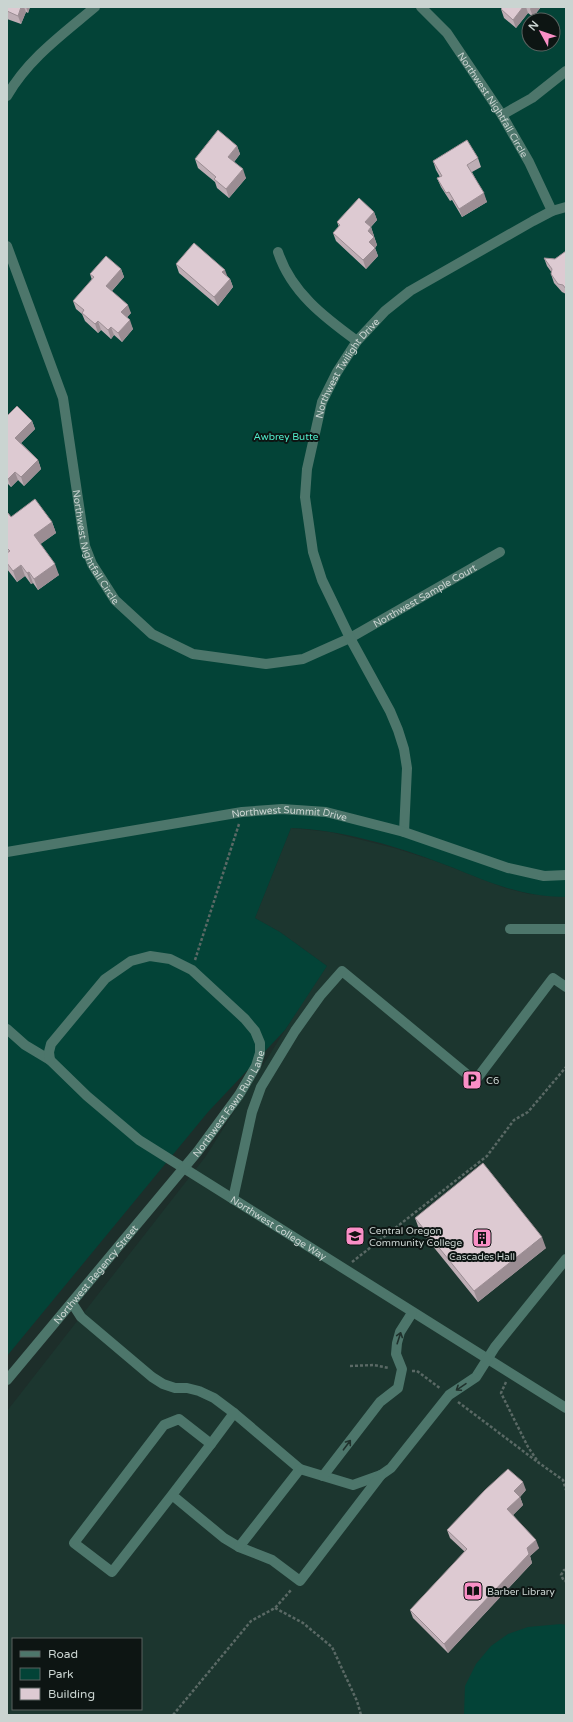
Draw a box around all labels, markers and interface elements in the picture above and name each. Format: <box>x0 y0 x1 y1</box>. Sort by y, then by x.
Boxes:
north arrow <box>521 12 561 52</box>
text: N <box>526 18 542 33</box>
street label: Northwest Nightfall Circle <box>455 50 530 160</box>
street label: Northwest Twilight Drive <box>314 316 383 420</box>
park label: Awbrey Butte <box>254 431 319 443</box>
street label: Northwest Nightfall Circle <box>70 489 121 608</box>
street label: Northwest Sample Court <box>371 562 479 630</box>
street label: Northwest Summit Drive <box>231 804 349 824</box>
street label: Northwest Fawn Run Lane <box>191 1049 268 1160</box>
parking icon: C6 <box>461 1069 483 1091</box>
place label: C6 <box>486 1075 499 1087</box>
street label: Northwest College Way <box>228 1194 329 1264</box>
street label: Northwest Regency Street <box>51 1223 141 1327</box>
school or university icon: Central Oregon Community College <box>344 1225 366 1247</box>
place label: Central Oregon Community College <box>369 1225 462 1249</box>
building icon: Cascades Hall <box>471 1227 493 1249</box>
place label: Cascades Hall <box>449 1251 515 1263</box>
one-way arrow <box>396 1331 403 1344</box>
one-way arrow <box>456 1383 467 1391</box>
one-way arrow <box>343 1440 351 1451</box>
library icon: Barber Library <box>462 1580 484 1602</box>
place label: Barber Library <box>487 1586 556 1598</box>
legend <box>12 1638 142 1710</box>
text: Road <box>48 1647 78 1661</box>
text: Park <box>48 1667 74 1681</box>
text: Building <box>48 1687 95 1701</box>

